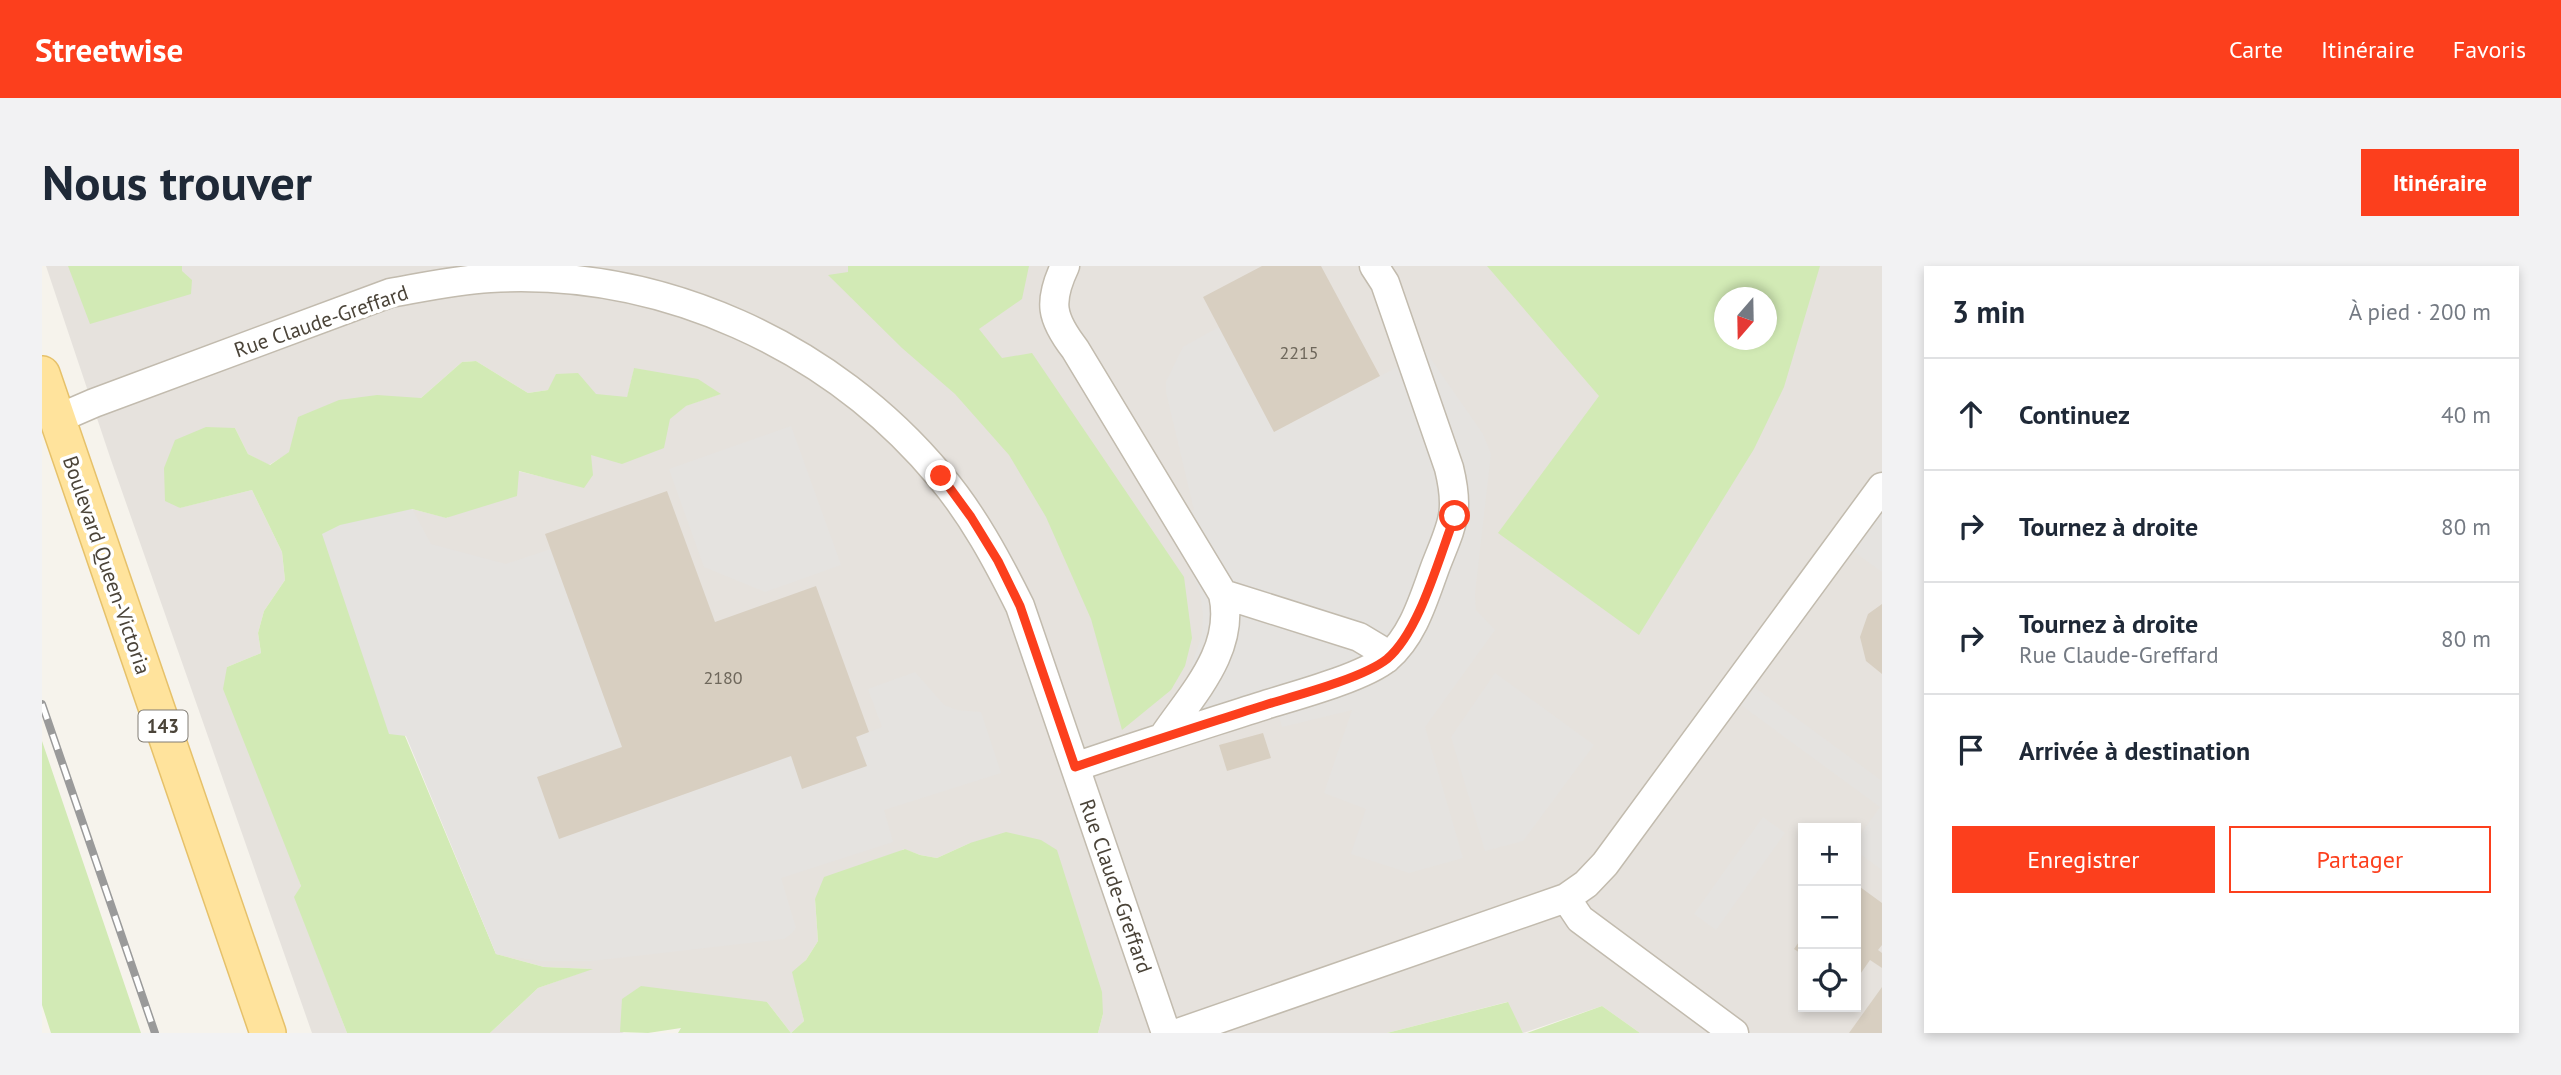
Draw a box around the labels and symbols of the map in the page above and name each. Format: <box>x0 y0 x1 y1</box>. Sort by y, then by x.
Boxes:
street label: Rue Claude-Greffard <box>230 279 412 363</box>
north arrow <box>1714 287 1777 350</box>
house number: 2215 <box>1279 341 1319 364</box>
street label: Boulevard Queen-Victoria <box>57 452 157 678</box>
route end <box>925 460 956 491</box>
route start <box>1439 500 1470 531</box>
house number: 2180 <box>703 666 743 689</box>
road number: 143 <box>138 710 188 741</box>
street label: Rue Claude-Greffard <box>1074 795 1158 977</box>

